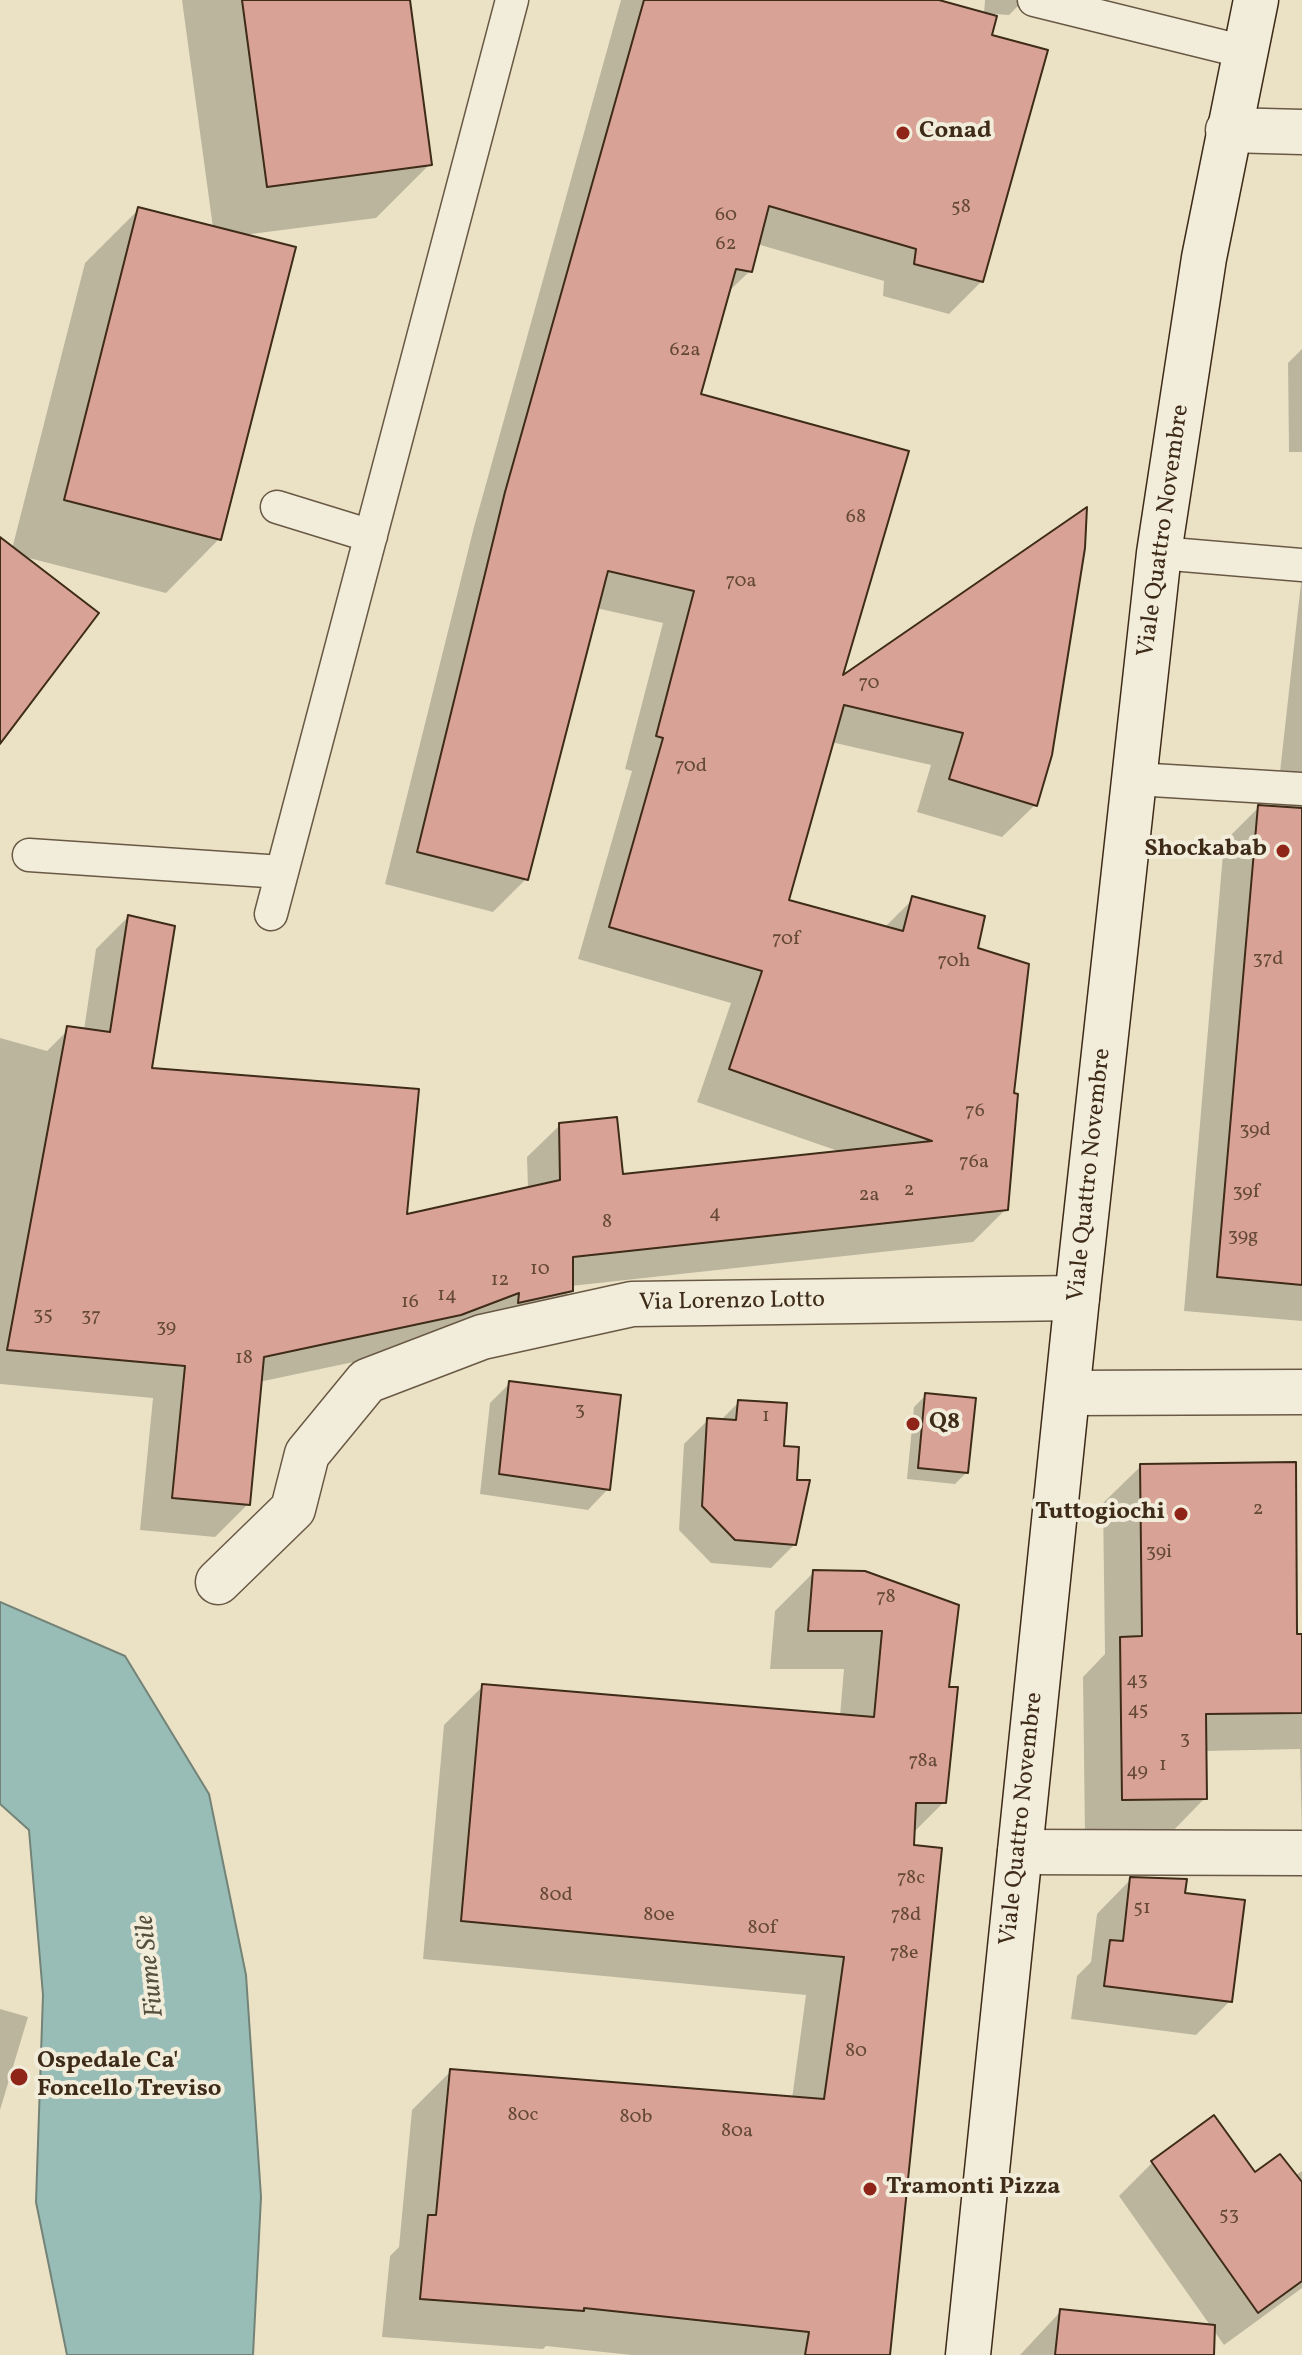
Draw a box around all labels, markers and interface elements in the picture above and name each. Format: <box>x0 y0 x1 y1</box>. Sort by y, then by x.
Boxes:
place label: Conad <box>919 119 992 147</box>
marker: Conad <box>894 124 912 142</box>
house number: 58 <box>951 196 971 220</box>
house number: 60 <box>715 204 737 228</box>
house number: 62 <box>716 233 736 257</box>
house number: 62a <box>670 339 700 363</box>
street label: Viale Quattro Novembre <box>1133 403 1197 659</box>
house number: 68 <box>846 506 866 530</box>
house number: 70a <box>726 570 756 594</box>
house number: 70 <box>859 672 879 696</box>
house number: 70d <box>675 755 707 779</box>
place label: Shockabab <box>1144 837 1267 865</box>
marker: Shockabab <box>1274 842 1292 860</box>
house number: 70f <box>772 928 800 952</box>
house number: 37d <box>1252 948 1284 972</box>
house number: 70h <box>938 950 970 974</box>
street label: Viale Quattro Novembre <box>1063 1047 1119 1303</box>
house number: 76 <box>965 1100 985 1124</box>
house number: 39d <box>1239 1119 1271 1143</box>
house number: 76a <box>959 1151 989 1175</box>
house number: 2 <box>904 1179 914 1203</box>
house number: 39f <box>1232 1181 1260 1205</box>
house number: 2a <box>859 1184 879 1208</box>
house number: 4 <box>709 1202 721 1226</box>
house number: 8 <box>602 1211 612 1235</box>
house number: 39g <box>1228 1225 1258 1249</box>
house number: 10 <box>530 1258 550 1282</box>
house number: 12 <box>491 1269 509 1293</box>
house number: 14 <box>437 1284 457 1308</box>
street label: Via Lorenzo Lotto <box>639 1287 825 1319</box>
house number: 16 <box>401 1291 419 1315</box>
house number: 35 <box>33 1304 53 1328</box>
house number: 37 <box>81 1305 101 1329</box>
house number: 39 <box>156 1316 176 1340</box>
house number: 18 <box>235 1347 253 1371</box>
house number: 3 <box>575 1399 585 1423</box>
house number: 1 <box>762 1405 770 1429</box>
place label: Q8 <box>929 1410 960 1438</box>
marker: Q8 <box>904 1415 922 1433</box>
house number: 2 <box>1253 1498 1263 1522</box>
place label: Tuttogiochi <box>1035 1500 1165 1528</box>
marker: Tuttogiochi <box>1172 1505 1190 1523</box>
house number: 39i <box>1146 1541 1172 1565</box>
house number: 78 <box>876 1586 896 1610</box>
house number: 43 <box>1126 1669 1148 1693</box>
street label: Viale Quattro Novembre <box>995 1691 1051 1947</box>
house number: 45 <box>1128 1699 1148 1723</box>
house number: 3 <box>1180 1728 1190 1752</box>
house number: 78a <box>908 1750 938 1774</box>
house number: 1 <box>1159 1754 1167 1778</box>
house number: 49 <box>1126 1760 1148 1784</box>
house number: 78c <box>897 1867 925 1891</box>
house number: 80d <box>539 1884 573 1908</box>
house number: 51 <box>1133 1897 1151 1921</box>
house number: 80e <box>643 1904 675 1928</box>
house number: 78d <box>891 1904 921 1928</box>
water label: Fiume Sile <box>131 1913 173 2019</box>
house number: 80f <box>747 1917 777 1941</box>
house number: 78e <box>890 1942 918 1966</box>
house number: 80 <box>845 2040 867 2064</box>
place label: Ospedale Ca' Foncello Treviso <box>37 2049 221 2105</box>
marker: Ospedale Ca' Foncello Treviso <box>8 2066 30 2088</box>
house number: 80c <box>507 2104 539 2128</box>
house number: 80b <box>619 2106 653 2130</box>
house number: 80a <box>721 2120 753 2144</box>
place label: Tramonti Pizza <box>886 2175 1060 2203</box>
marker: Tramonti Pizza <box>861 2180 879 2198</box>
house number: 53 <box>1219 2204 1239 2228</box>

